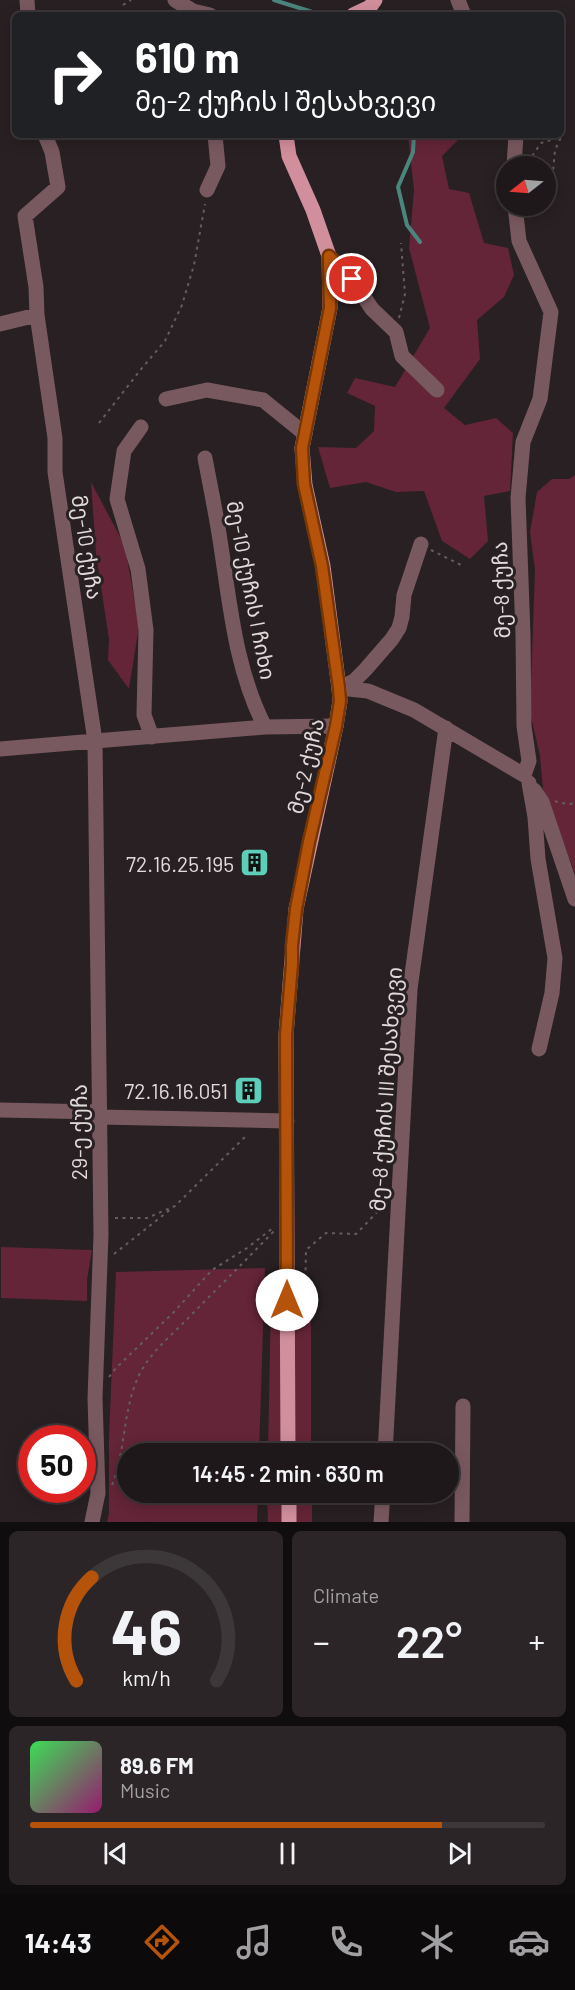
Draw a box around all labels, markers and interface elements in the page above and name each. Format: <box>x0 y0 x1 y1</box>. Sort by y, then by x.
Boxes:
text: 610 m <box>135 31 240 81</box>
icon: right <box>36 36 114 114</box>
text: მე-2 ქუჩის I შესახვევი <box>135 84 436 116</box>
north arrow <box>496 156 556 216</box>
map controls <box>496 156 556 216</box>
pin <box>326 253 377 304</box>
icon: arrive <box>335 262 368 295</box>
street label: მე-10 ქუჩა <box>66 493 109 601</box>
street label: მე-10 ქუჩის I ჩიხი <box>221 498 282 682</box>
street label: მე-8 ქუჩა <box>486 541 515 639</box>
street label: მე-2 ქუჩა <box>282 716 329 816</box>
building icon: 72.16.25.195 <box>239 847 271 879</box>
place label: 72.16.25.195 <box>126 851 234 876</box>
street label: მე-8 ქუჩის III შესახვევი <box>364 966 407 1212</box>
building icon: 72.16.16.051 <box>233 1074 265 1106</box>
place label: 72.16.16.051 <box>124 1078 228 1103</box>
street label: 29-ე ქუჩა <box>66 1084 92 1180</box>
position arrow <box>255 1268 319 1332</box>
speed limit sign: 50 <box>18 1425 96 1503</box>
text: 14:45 · 2 min · 630 m <box>192 1460 384 1486</box>
text: Climate <box>313 1583 379 1607</box>
text: 46 <box>110 1593 182 1667</box>
text: 22° <box>396 1613 462 1667</box>
text: − <box>313 1621 330 1661</box>
text: + <box>528 1621 545 1661</box>
text: km/h <box>122 1665 170 1690</box>
text: 89.6 FM <box>120 1752 194 1778</box>
text: Music <box>120 1778 170 1802</box>
icon: previous <box>99 1837 132 1870</box>
icon: pause <box>271 1837 304 1870</box>
icon: next <box>443 1837 476 1870</box>
icon: directions <box>141 1921 183 1963</box>
icon: music <box>233 1921 275 1963</box>
icon: phone <box>325 1921 367 1963</box>
icon: climate <box>416 1921 458 1963</box>
icon: car <box>508 1921 550 1963</box>
text: 14:43 <box>25 1926 92 1958</box>

